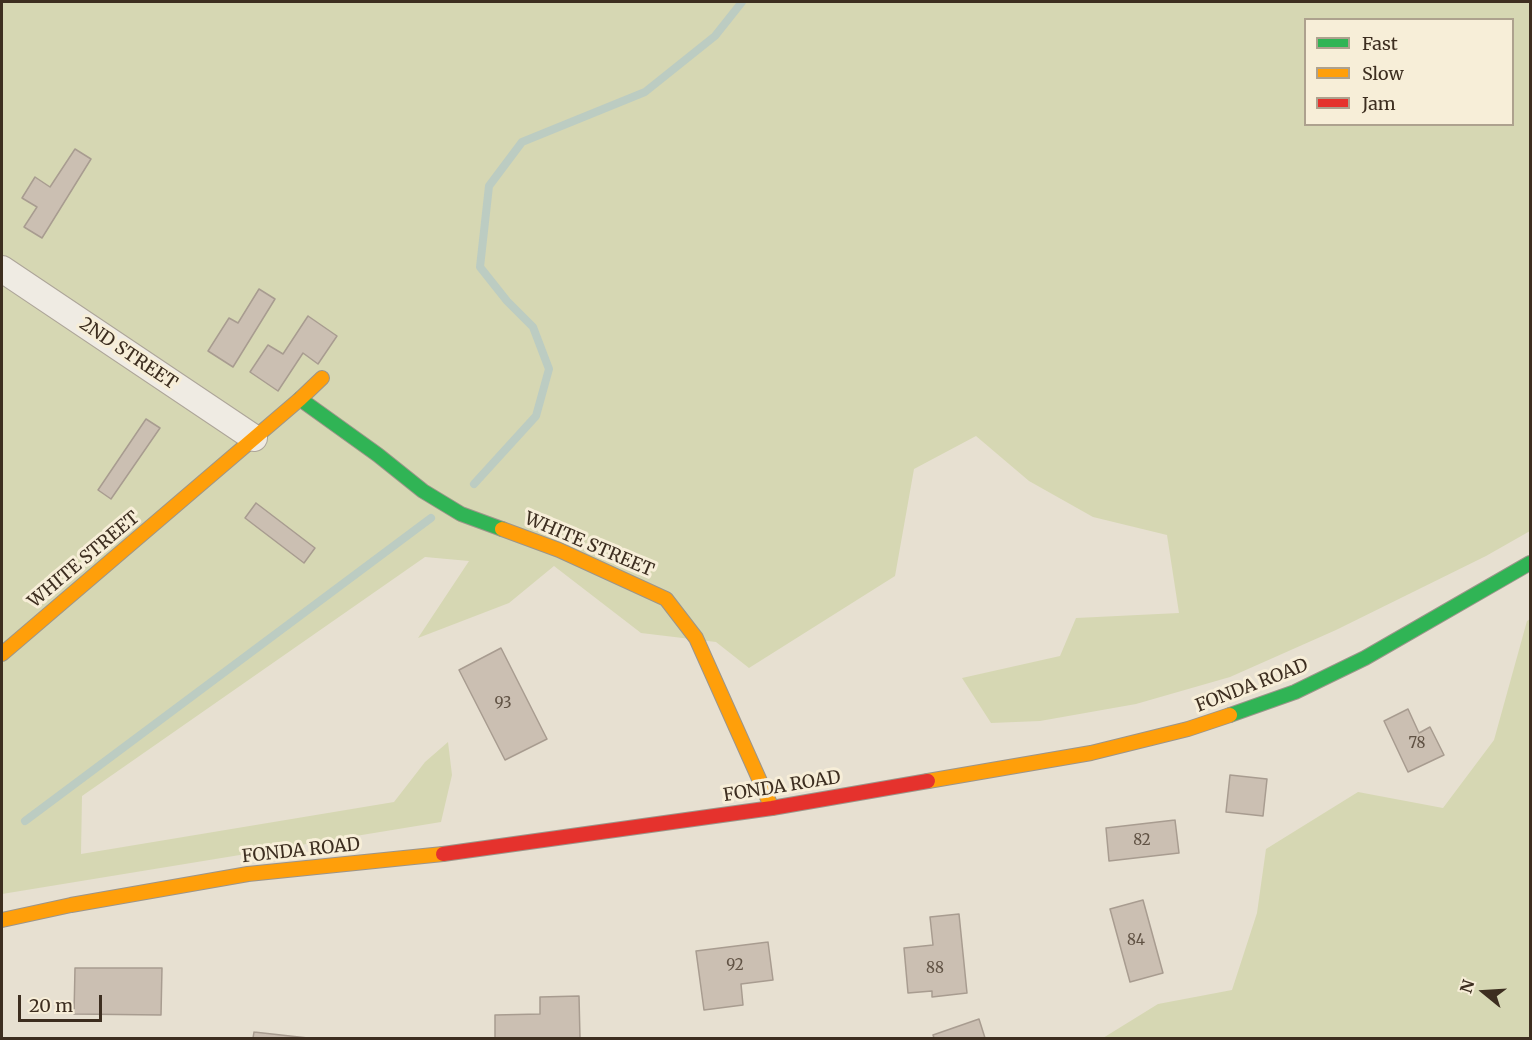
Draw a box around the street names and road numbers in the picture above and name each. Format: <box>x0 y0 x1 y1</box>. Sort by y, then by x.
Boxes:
street label: 2ND STREET <box>75 313 181 395</box>
street label: WHITE STREET <box>24 507 144 613</box>
street label: WHITE STREET <box>521 508 657 582</box>
street label: FONDA ROAD <box>1193 655 1311 717</box>
street label: FONDA ROAD <box>722 767 842 807</box>
street label: FONDA ROAD <box>241 834 361 868</box>

